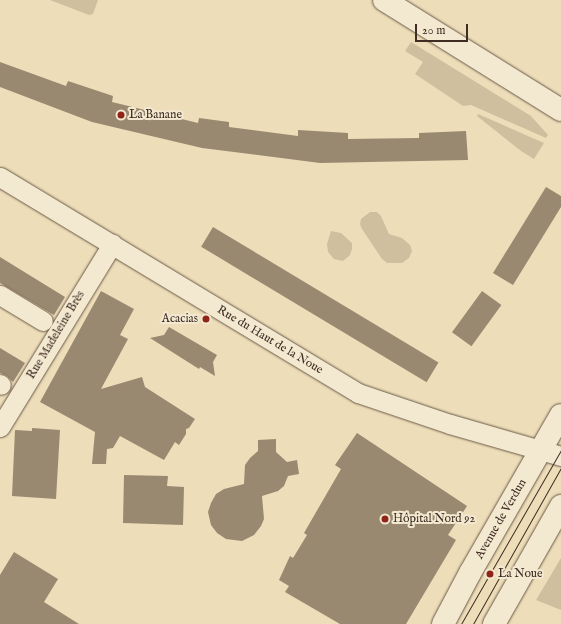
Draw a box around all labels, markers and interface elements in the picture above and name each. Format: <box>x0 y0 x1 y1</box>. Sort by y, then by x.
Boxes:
scale bar <box>417 16 470 42</box>
text: 20 m <box>422 23 445 38</box>
place label: La Banane <box>129 108 182 122</box>
marker: La Banane <box>116 110 126 120</box>
street label: Rue Madeleine Brès <box>24 288 88 382</box>
street label: Rue du Haut de la Noue <box>214 303 326 377</box>
place label: Acacias <box>162 312 198 326</box>
marker: Acacias <box>201 314 211 324</box>
street label: Avenue de Verdun <box>472 476 530 562</box>
place label: Hôpital Nord 92 <box>393 512 475 526</box>
marker: Hôpital Nord 92 <box>380 514 390 524</box>
place label: La Noue <box>498 567 543 581</box>
marker: La Noue <box>485 569 495 579</box>

